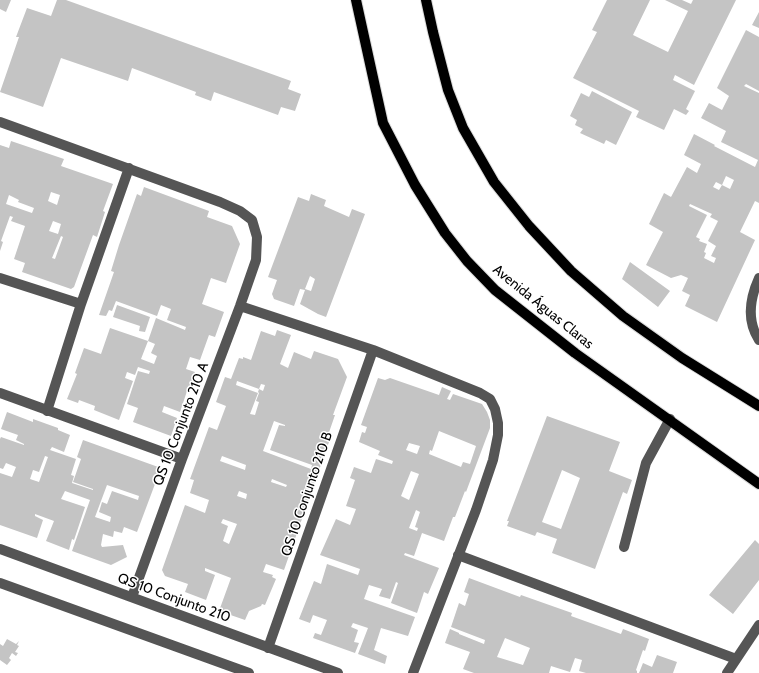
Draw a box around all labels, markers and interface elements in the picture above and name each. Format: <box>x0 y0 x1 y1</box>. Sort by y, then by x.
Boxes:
street label: Avenida Águas Claras <box>489 261 597 353</box>
street label: QS 10 Conjunto 210 A <box>150 360 212 488</box>
street label: QS 10 Conjunto 210 B <box>278 430 336 558</box>
street label: QS 10 Conjunto 210 <box>115 570 233 626</box>

